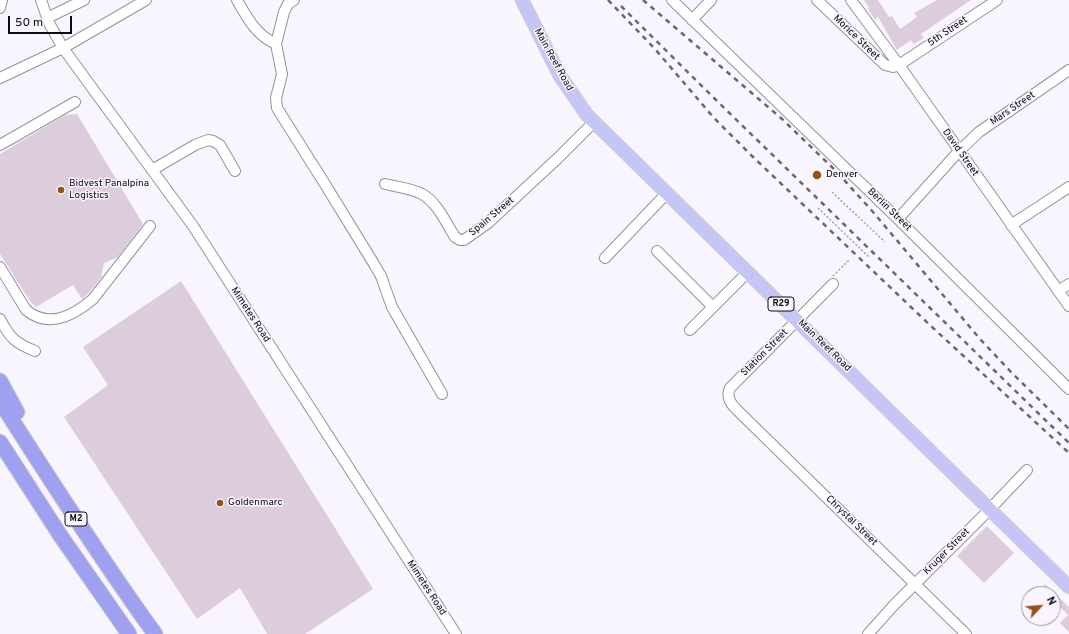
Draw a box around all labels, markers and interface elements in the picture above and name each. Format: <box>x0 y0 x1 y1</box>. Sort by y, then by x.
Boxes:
scale bar <box>10 8 74 34</box>
street label: Morice Street <box>830 13 882 63</box>
street label: 5th Street <box>926 14 970 50</box>
text: 50 m <box>15 15 43 31</box>
street label: Main Reef Road <box>531 27 575 93</box>
street label: Mars Street <box>988 90 1038 128</box>
street label: David Street <box>939 127 981 179</box>
marker: Denver <box>811 169 823 181</box>
place label: Denver <box>826 169 858 181</box>
place label: Bidvest Panalpina Logistics <box>69 178 149 202</box>
marker: Bidvest Panalpina Logistics <box>56 185 66 195</box>
street label: Berlin Street <box>864 186 914 234</box>
street label: Spain Street <box>467 195 517 239</box>
street label: Mimetes Road <box>228 285 272 345</box>
road number: R29 <box>768 297 794 311</box>
street label: Main Reef Road <box>795 318 853 374</box>
street label: Station Street <box>739 327 791 379</box>
street label: Chrystal Street <box>823 493 879 549</box>
place label: Goldenmarc <box>228 497 282 509</box>
marker: Goldenmarc <box>215 498 225 508</box>
road number: M2 <box>65 512 87 526</box>
street label: Kruger Street <box>921 526 973 578</box>
street label: Mimetes Road <box>404 558 448 618</box>
north arrow <box>1021 586 1061 626</box>
text: N <box>1043 595 1059 608</box>

